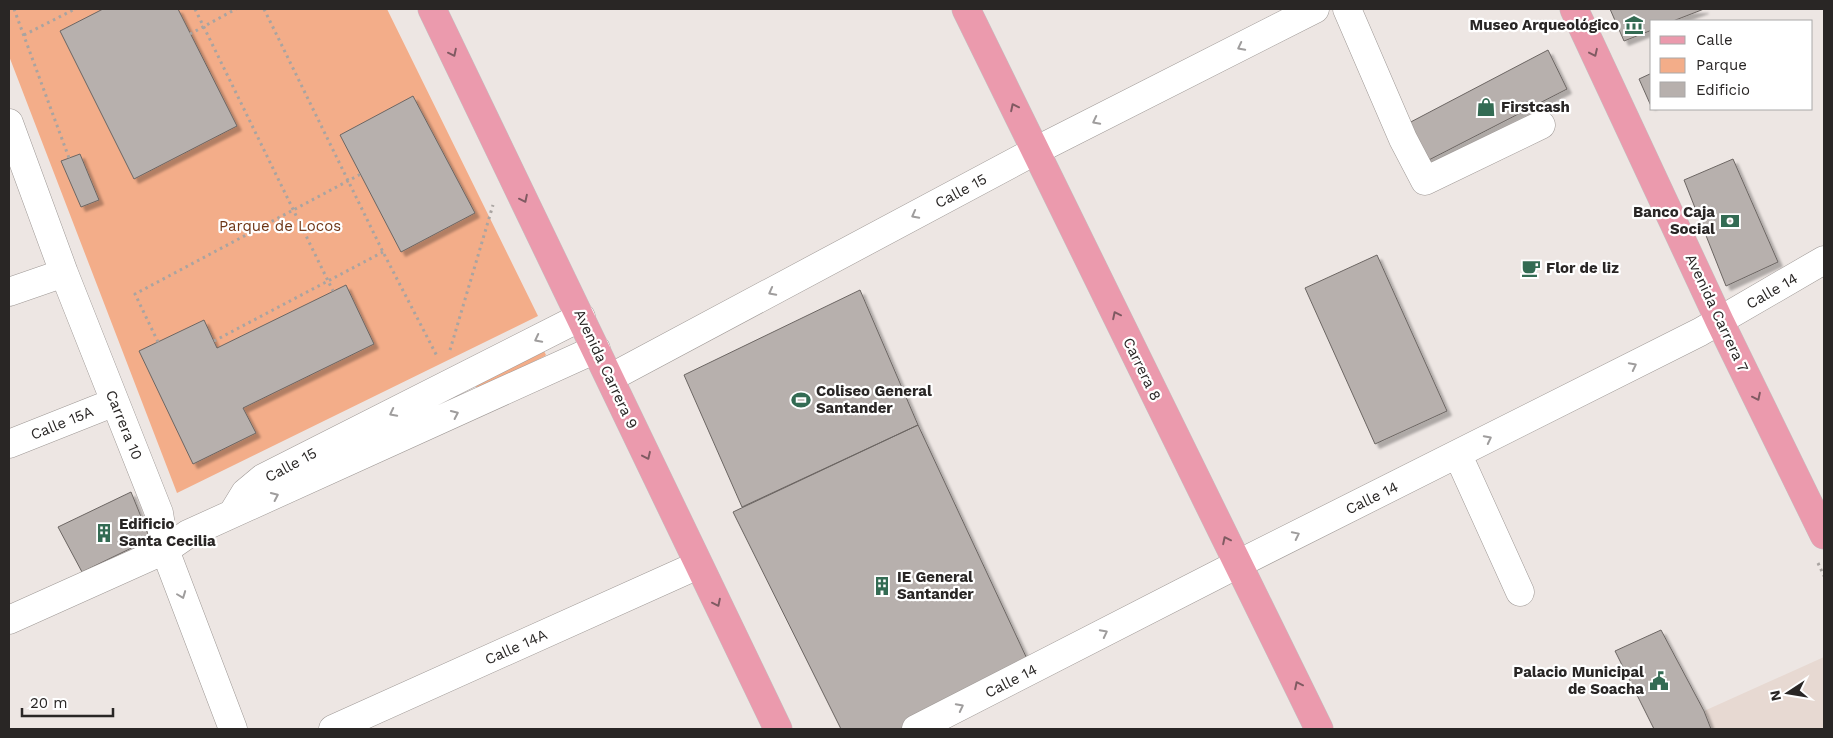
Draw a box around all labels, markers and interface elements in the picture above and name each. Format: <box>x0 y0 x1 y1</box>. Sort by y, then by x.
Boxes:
museum icon: Museo Arqueológico <box>1623 14 1645 36</box>
place label: Museo Arqueológico <box>1470 16 1619 34</box>
legend <box>1650 20 1813 110</box>
text: Calle <box>1696 31 1733 49</box>
one-way arrow <box>1237 41 1246 51</box>
one-way arrow <box>447 48 458 57</box>
one-way arrow <box>1588 48 1599 57</box>
text: Parque <box>1696 56 1747 74</box>
text: Edificio <box>1696 81 1750 99</box>
shop icon: Firstcash <box>1475 96 1497 118</box>
place label: Firstcash <box>1501 98 1570 116</box>
one-way arrow <box>1010 103 1020 112</box>
one-way arrow <box>1092 114 1101 125</box>
street label: Calle 15 <box>932 170 990 212</box>
one-way arrow <box>518 194 528 203</box>
place label: Banco Caja Social <box>1633 203 1715 238</box>
one-way arrow <box>911 209 920 219</box>
bank icon: Banco Caja Social <box>1719 210 1741 232</box>
park label: Parque de Locos <box>219 217 341 235</box>
street label: Avenida Carrera 7 <box>1682 251 1752 375</box>
cafe icon: Flor de liz <box>1520 257 1542 279</box>
place label: Flor de liz <box>1546 259 1619 277</box>
street label: Calle 14 <box>1743 269 1801 313</box>
one-way arrow <box>768 286 777 296</box>
street label: Avenida Carrera 9 <box>570 306 642 432</box>
one-way arrow <box>1112 311 1122 320</box>
one-way arrow <box>534 333 543 343</box>
street label: Carrera 8 <box>1119 335 1165 403</box>
one-way arrow <box>1628 362 1637 372</box>
place label: Coliseo General Santander <box>816 382 932 417</box>
street label: Carrera 10 <box>102 388 146 462</box>
sports icon: Coliseo General Santander <box>790 389 812 411</box>
one-way arrow <box>1750 392 1761 401</box>
street label: Calle 15A <box>28 402 96 444</box>
one-way arrow <box>389 407 398 417</box>
one-way arrow <box>450 409 459 420</box>
one-way arrow <box>1483 435 1492 446</box>
street label: Calle 15 <box>262 444 320 486</box>
one-way arrow <box>641 451 651 460</box>
street label: Calle 14 <box>1343 478 1401 518</box>
one-way arrow <box>270 491 279 502</box>
place label: Edificio Santa Cecilia <box>119 515 216 550</box>
building icon: Edificio Santa Cecilia <box>93 522 115 544</box>
one-way arrow <box>1291 531 1300 541</box>
one-way arrow <box>1222 536 1232 545</box>
place label: IE General Santander <box>897 568 974 603</box>
building icon: IE General Santander <box>871 575 893 597</box>
one-way arrow <box>176 590 186 599</box>
one-way arrow <box>711 598 721 607</box>
street label: Calle 14A <box>482 625 550 669</box>
one-way arrow <box>1099 629 1108 639</box>
street label: Calle 14 <box>982 660 1040 702</box>
place label: Palacio Municipal de Soacha <box>1513 663 1644 698</box>
north arrow <box>1763 668 1813 718</box>
public building icon: Palacio Municipal de Soacha <box>1648 670 1670 692</box>
one-way arrow <box>1294 682 1304 691</box>
scale bar <box>22 686 114 718</box>
text: N <box>1766 689 1784 702</box>
text: 20 m <box>30 694 68 712</box>
one-way arrow <box>955 703 964 713</box>

